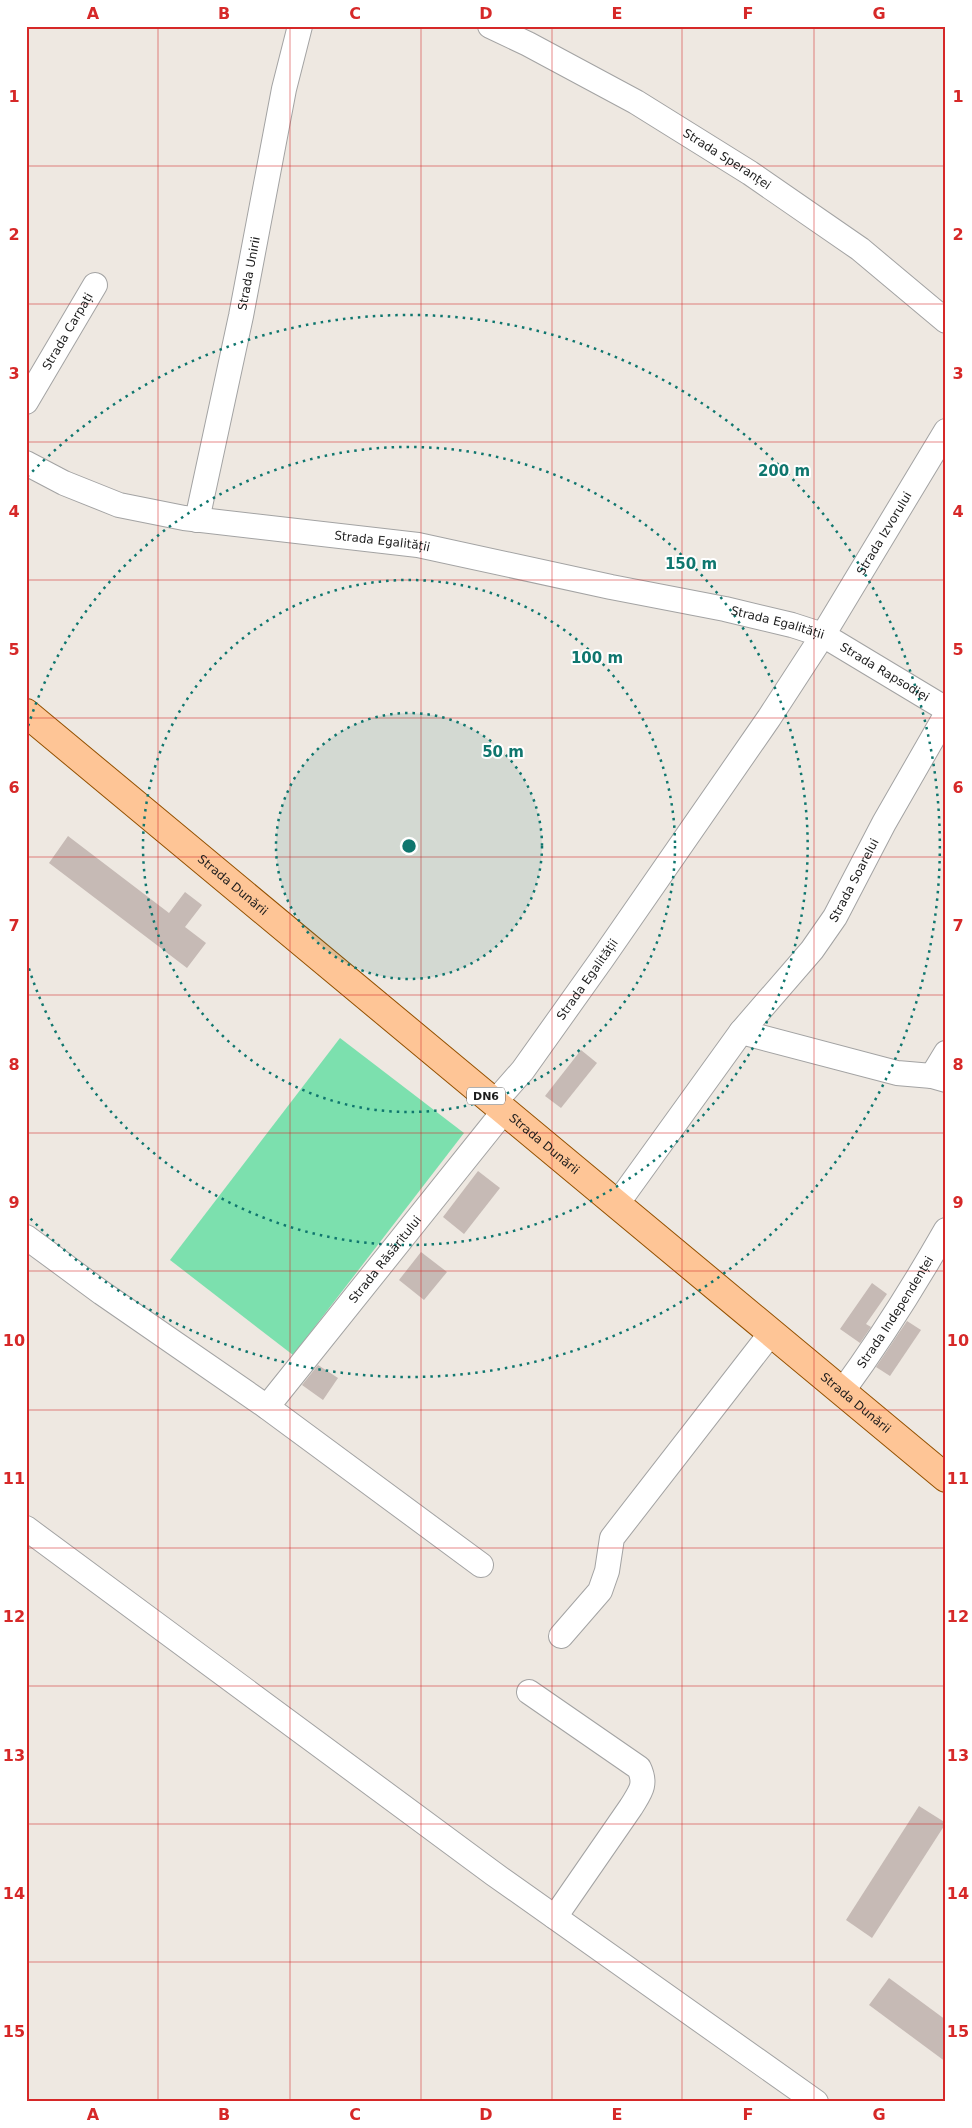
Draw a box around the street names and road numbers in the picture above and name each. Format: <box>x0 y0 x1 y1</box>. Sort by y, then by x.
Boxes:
street label: Strada Speranței <box>680 126 774 192</box>
street label: Strada Unirii <box>235 235 263 312</box>
street label: Strada Carpați <box>39 290 96 372</box>
street label: Strada Izvorului <box>854 489 915 578</box>
street label: Strada Egalității <box>334 528 431 554</box>
street label: Strada Egalității <box>729 604 826 642</box>
street label: Strada Rapsodiei <box>837 640 932 704</box>
street label: Strada Soarelui <box>827 836 882 925</box>
street label: Strada Dunării <box>195 852 271 918</box>
street label: Strada Egalității <box>554 936 621 1023</box>
road number: DN6 <box>467 1088 505 1104</box>
street label: Strada Dunării <box>506 1111 582 1177</box>
street label: Strada Răsăritului <box>346 1213 424 1306</box>
street label: Strada Independenței <box>854 1254 936 1371</box>
street label: Strada Dunării <box>818 1370 894 1436</box>

